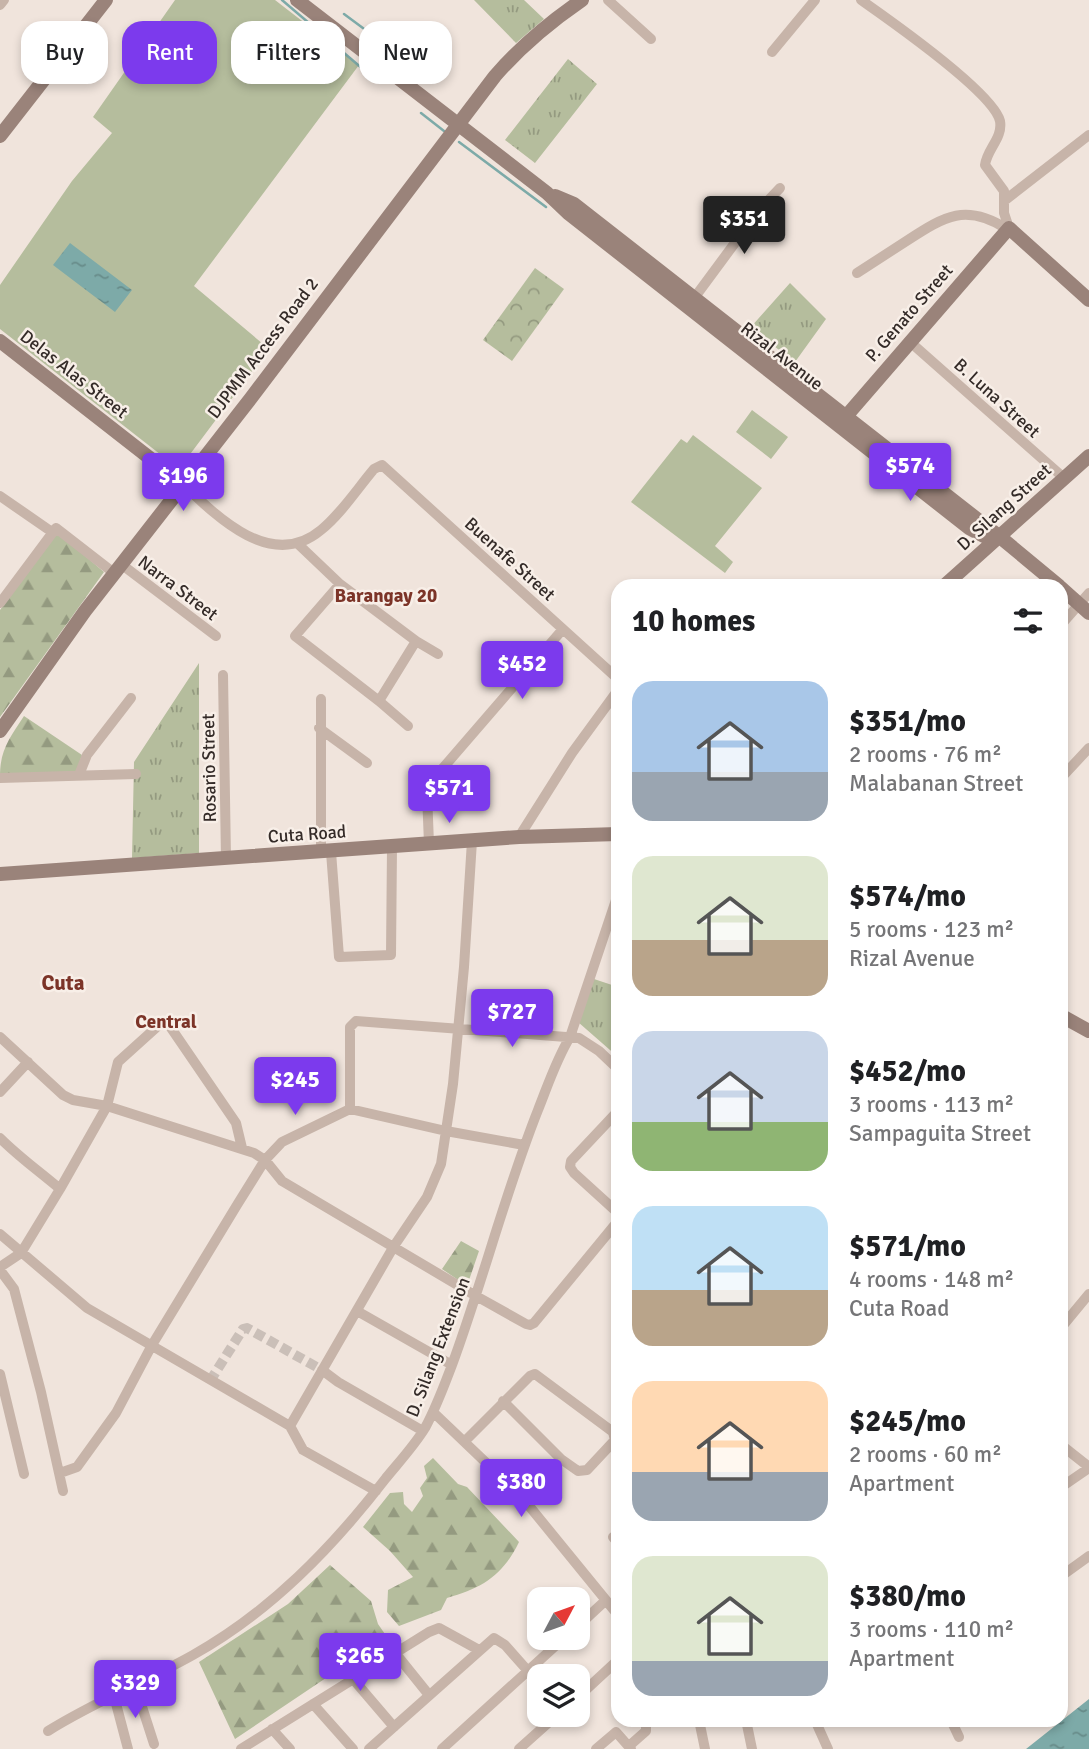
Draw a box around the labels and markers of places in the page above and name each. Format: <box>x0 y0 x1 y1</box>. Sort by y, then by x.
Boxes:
pin: $351 <box>703 196 785 256</box>
pin: $574 <box>869 444 951 503</box>
pin: $196 <box>142 454 224 513</box>
pin: $452 <box>481 642 563 701</box>
pin: $571 <box>408 766 490 825</box>
pin: $727 <box>471 990 553 1049</box>
pin: $245 <box>254 1058 336 1117</box>
pin: $380 <box>480 1460 562 1519</box>
pin: $265 <box>319 1634 401 1693</box>
pin: $329 <box>94 1660 176 1720</box>

